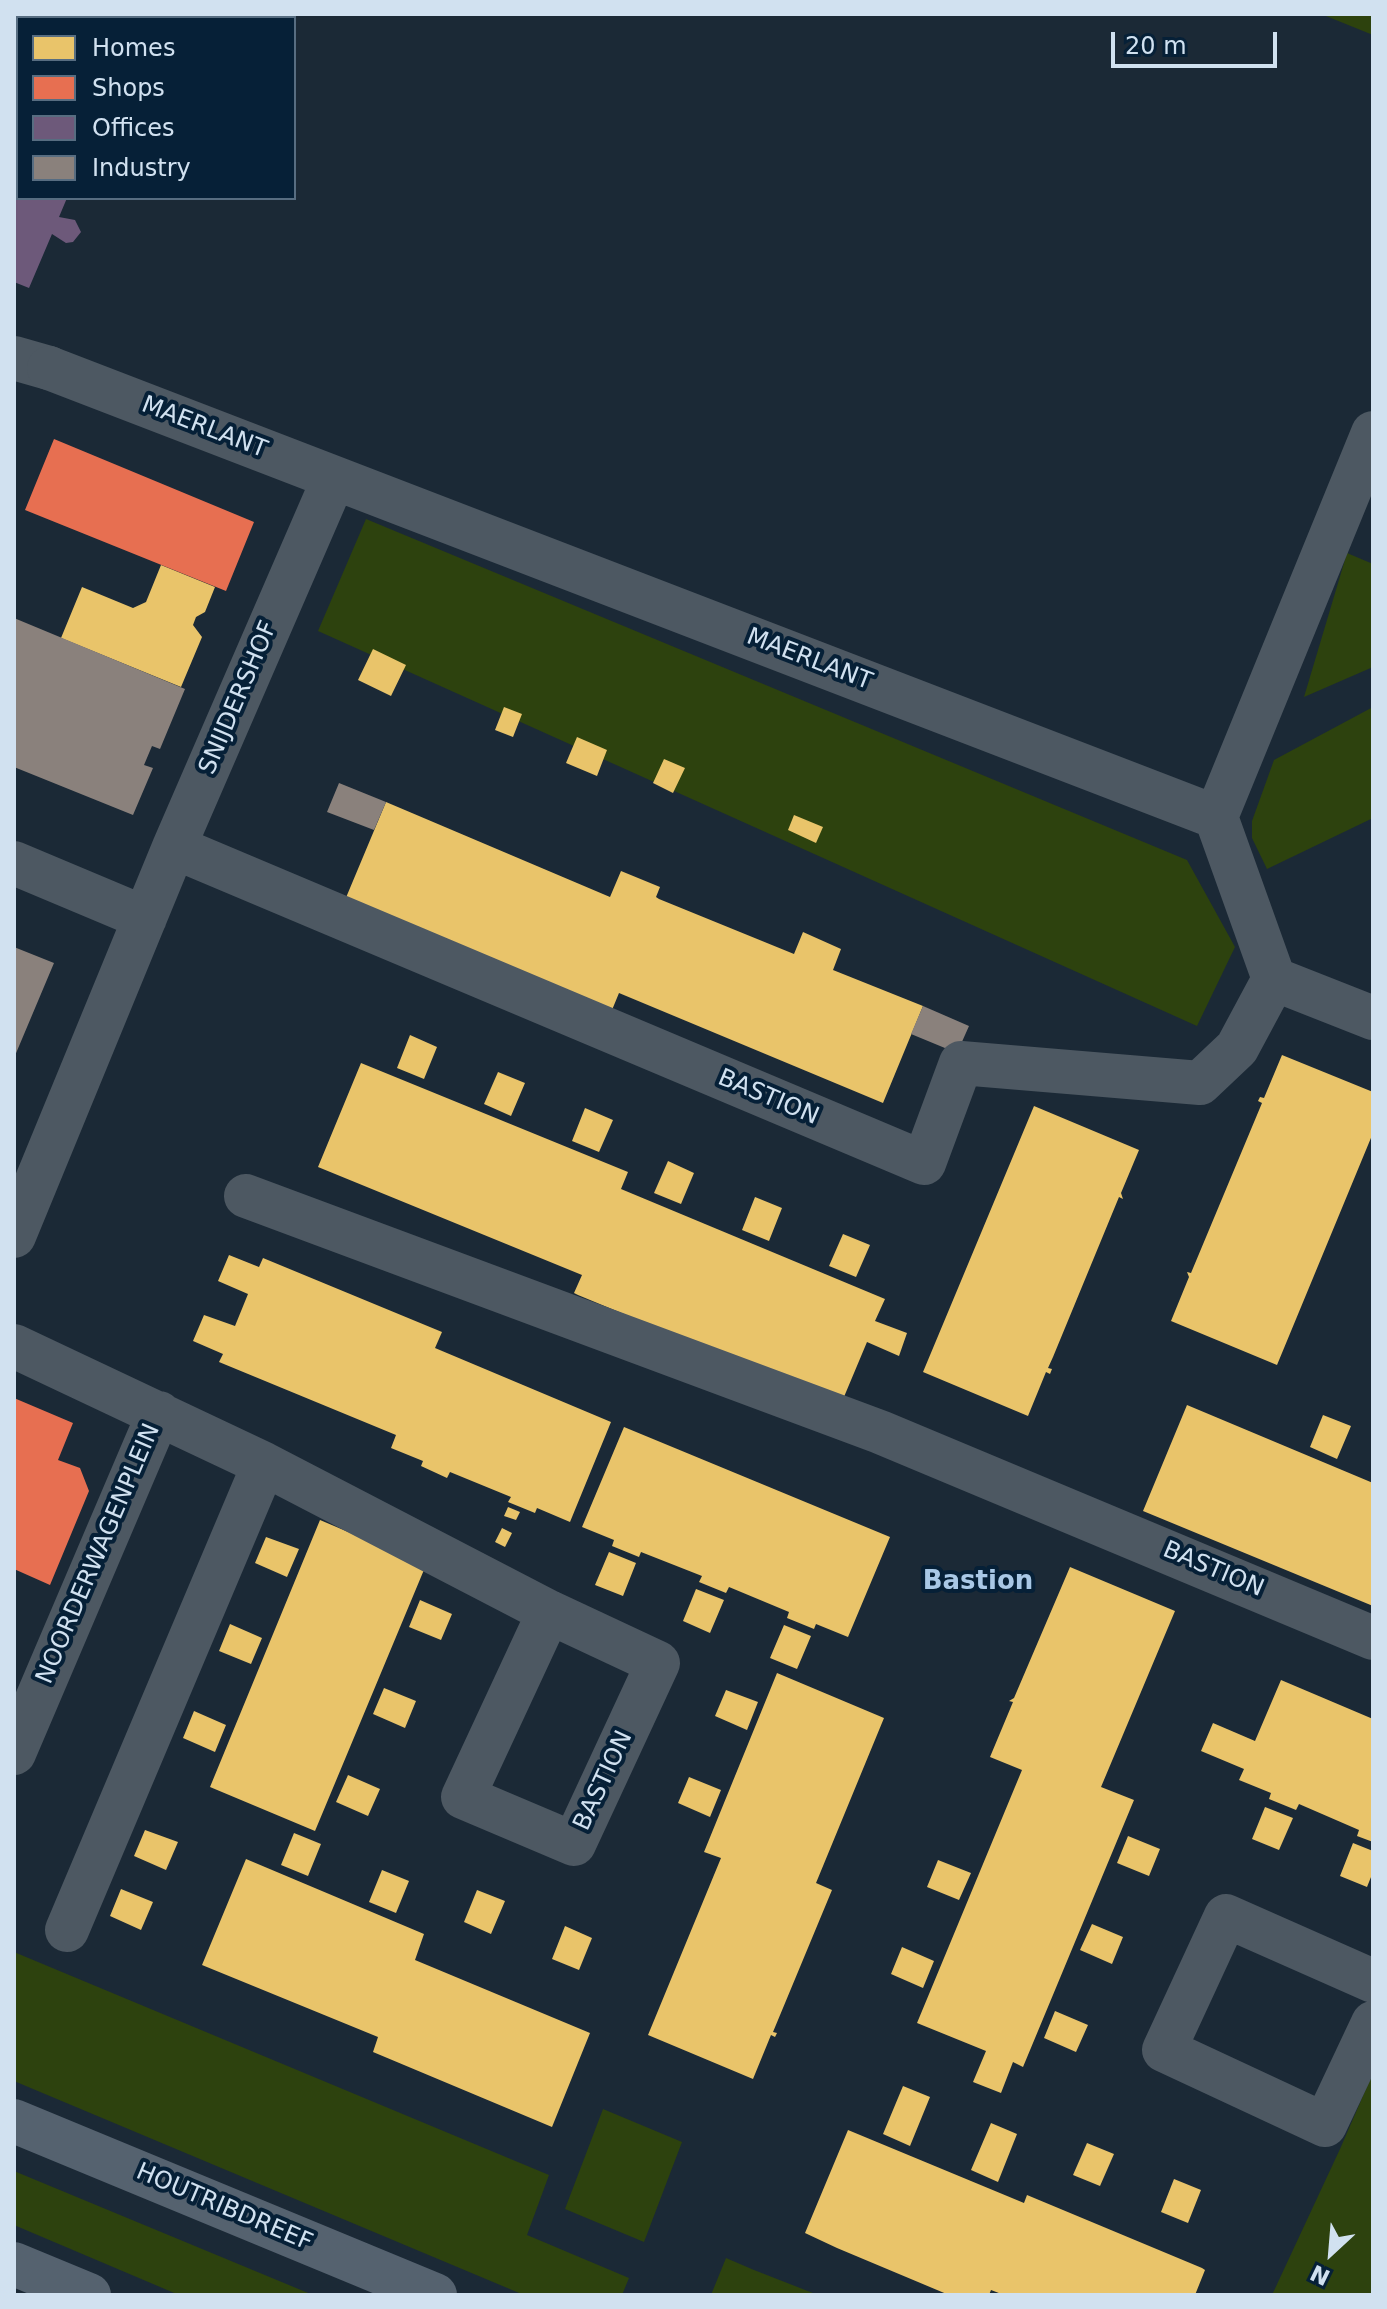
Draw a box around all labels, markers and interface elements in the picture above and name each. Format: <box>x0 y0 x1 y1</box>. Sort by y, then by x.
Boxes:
legend <box>16 16 296 200</box>
scale bar <box>1115 16 1281 66</box>
text: 20 m <box>1125 32 1187 60</box>
text: Homes <box>92 34 175 62</box>
text: Shops <box>92 74 165 102</box>
text: Offices <box>92 114 175 142</box>
text: Industry <box>92 154 191 182</box>
street label: MAERLANT <box>137 391 271 465</box>
street label: SNIJDERSHOF <box>194 617 284 779</box>
street label: MAERLANT <box>742 623 876 697</box>
street label: BASTION <box>713 1064 823 1132</box>
street label: NOORDERWAGENPLEIN <box>31 1420 167 1688</box>
street label: BASTION <box>1158 1536 1268 1604</box>
district label: Bastion <box>923 1566 1033 1598</box>
street label: BASTION <box>568 1727 640 1835</box>
street label: HOUTRIBDREEF <box>132 2158 316 2258</box>
north arrow <box>1291 2213 1371 2293</box>
text: N <box>1307 2260 1334 2290</box>

